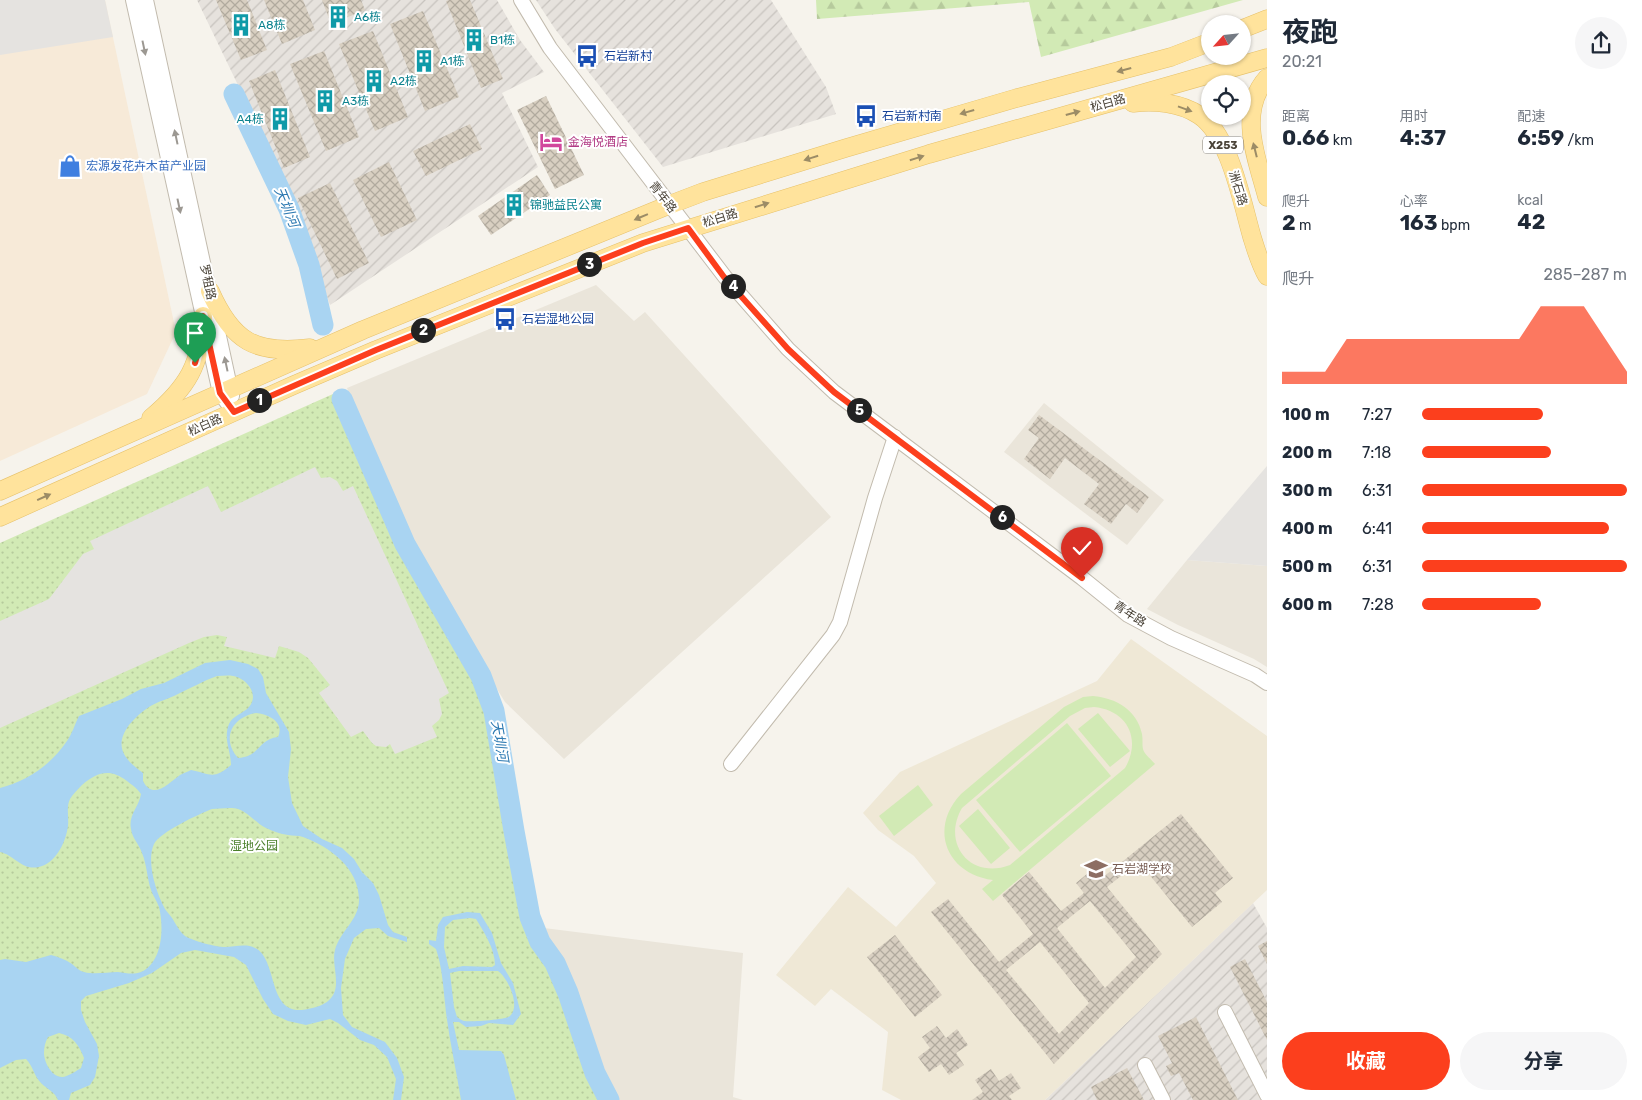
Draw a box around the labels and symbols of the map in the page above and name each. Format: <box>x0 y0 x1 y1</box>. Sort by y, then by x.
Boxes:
building icon: A6栋 <box>325 4 351 30</box>
place label: A6栋 <box>354 10 381 24</box>
building icon: A8栋 <box>228 12 254 38</box>
north arrow <box>1201 15 1251 65</box>
place label: A8栋 <box>258 18 286 32</box>
building icon: B1栋 <box>461 27 487 53</box>
place label: B1栋 <box>490 33 515 47</box>
one-way arrow <box>140 40 148 55</box>
bus stop icon: 石岩新村 <box>574 43 600 69</box>
building icon: A1栋 <box>411 48 437 74</box>
place label: 石岩新村 <box>604 49 653 63</box>
place label: A1栋 <box>440 54 465 68</box>
one-way arrow <box>1116 66 1131 74</box>
building icon: A2栋 <box>361 68 387 94</box>
place label: A2栋 <box>390 74 417 88</box>
building icon: A3栋 <box>312 88 338 114</box>
street label: 松白路 <box>1089 91 1127 115</box>
place label: A3栋 <box>342 94 369 108</box>
bus stop icon: 石岩新村南 <box>853 103 879 129</box>
one-way arrow <box>1178 105 1193 113</box>
building icon: A4栋 <box>267 106 293 132</box>
one-way arrow <box>960 108 975 116</box>
place label: 石岩新村南 <box>882 109 942 123</box>
one-way arrow <box>1066 109 1081 117</box>
place label: A4栋 <box>237 112 264 126</box>
one-way arrow <box>172 128 180 144</box>
hotel icon: 金海悦酒店 <box>538 129 564 155</box>
place label: 金海悦酒店 <box>568 135 628 149</box>
road number: X253 <box>1203 136 1243 154</box>
one-way arrow <box>1251 142 1259 157</box>
shop icon: 宏源发花卉木苗产业园 <box>57 153 83 179</box>
one-way arrow <box>910 153 925 161</box>
one-way arrow <box>804 155 819 163</box>
place label: 宏源发花卉木苗产业园 <box>86 159 206 173</box>
street label: 洲石路 <box>1226 169 1250 207</box>
street label: 青年路 <box>646 179 680 215</box>
water label: 天圳河 <box>271 185 304 233</box>
building icon: 锦驰益民公寓 <box>501 192 527 218</box>
place label: 锦驰益民公寓 <box>530 198 602 212</box>
one-way arrow <box>175 199 183 214</box>
one-way arrow <box>754 201 769 209</box>
street label: 松白路 <box>701 206 739 230</box>
one-way arrow <box>634 213 648 221</box>
pin: 3 <box>576 252 602 276</box>
street label: 罗租路 <box>197 263 219 301</box>
pin: 4 <box>720 274 746 298</box>
bus stop icon: 石岩湿地公园 <box>492 306 518 332</box>
pin <box>174 312 216 363</box>
place label: 石岩湿地公园 <box>522 312 594 326</box>
pin: 2 <box>410 318 436 342</box>
one-way arrow <box>222 355 230 371</box>
pin: 1 <box>246 388 272 412</box>
pin: 5 <box>846 398 872 422</box>
street label: 松白路 <box>186 411 224 439</box>
one-way arrow <box>37 493 51 501</box>
pin: 6 <box>990 504 1014 530</box>
pin <box>1061 527 1103 578</box>
street label: 青年路 <box>1111 598 1149 630</box>
water label: 天圳河 <box>487 719 512 766</box>
park label: 湿地公园 <box>230 839 278 853</box>
school or university icon: 石岩湖学校 <box>1083 856 1109 882</box>
place label: 石岩湖学校 <box>1112 862 1172 876</box>

